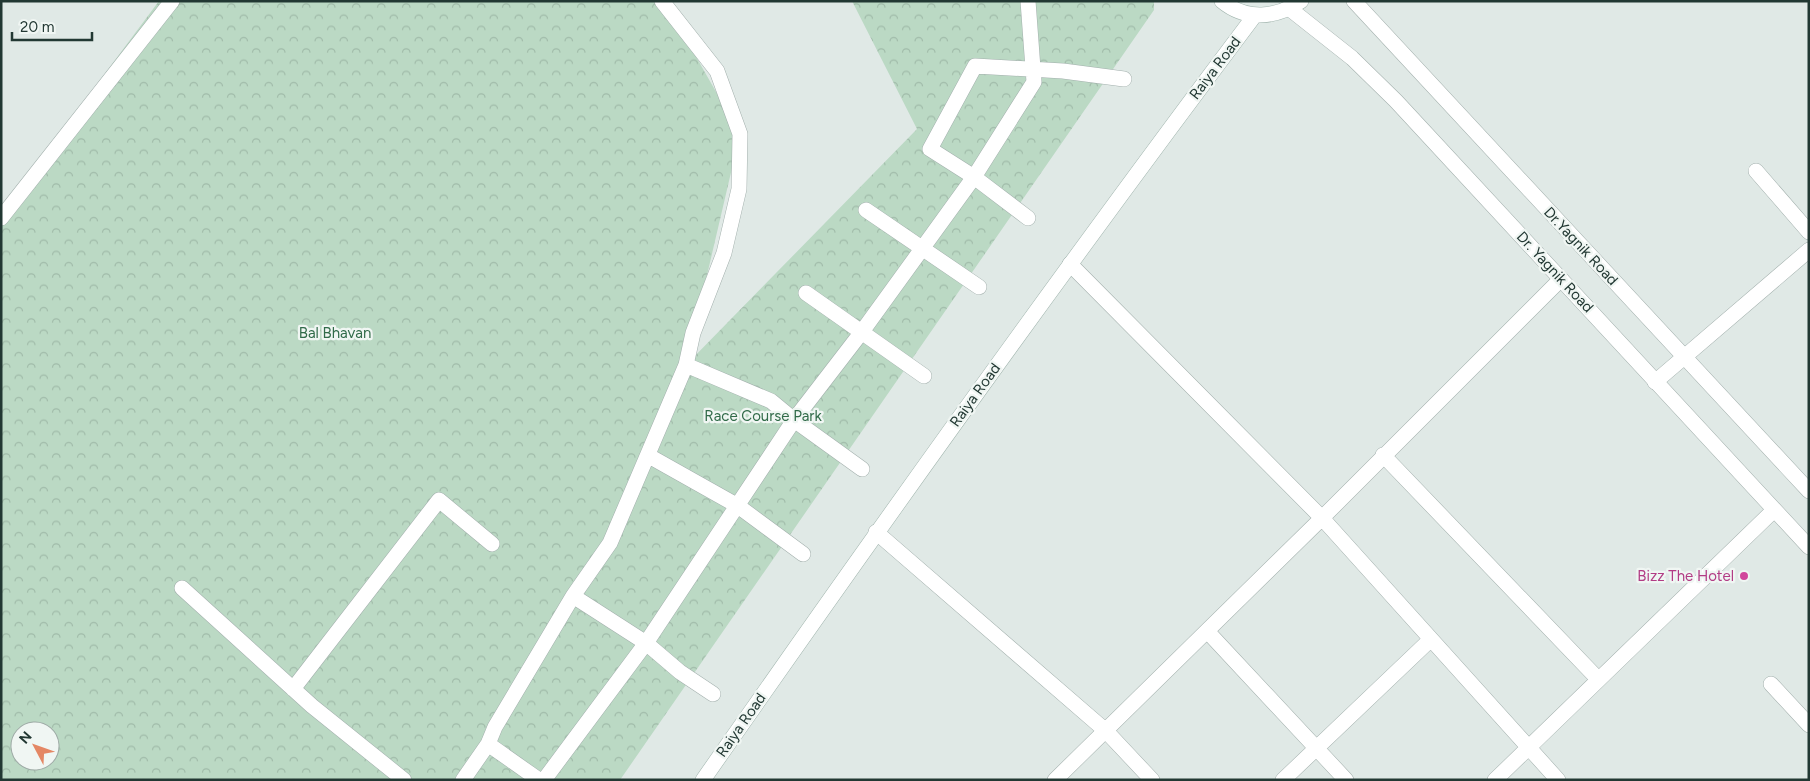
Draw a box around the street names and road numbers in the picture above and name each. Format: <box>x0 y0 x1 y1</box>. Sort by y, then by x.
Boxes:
street label: Raiya Road <box>1186 33 1244 103</box>
street label: Dr.Yagnik Road <box>1540 203 1622 289</box>
street label: Dr. Yagnik Road <box>1513 228 1597 316</box>
street label: Raiya Road <box>946 360 1004 430</box>
street label: Raiya Road <box>712 689 770 761</box>

